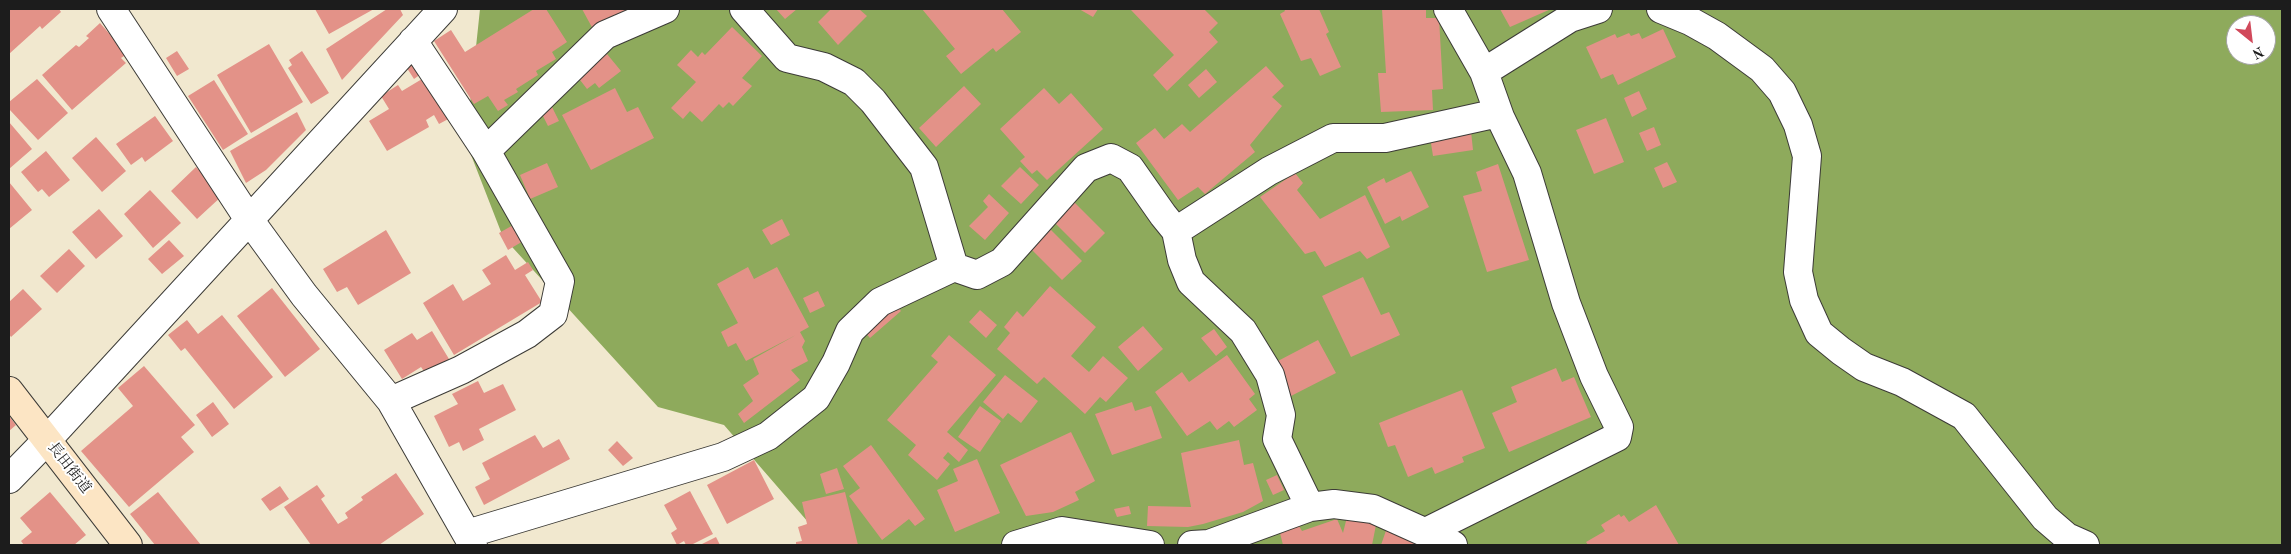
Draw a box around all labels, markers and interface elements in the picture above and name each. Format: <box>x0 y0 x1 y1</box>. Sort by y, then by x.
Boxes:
north arrow <box>2226 15 2276 65</box>
text: N <box>2250 44 2266 61</box>
street label: 長田街道 <box>43 439 95 497</box>

